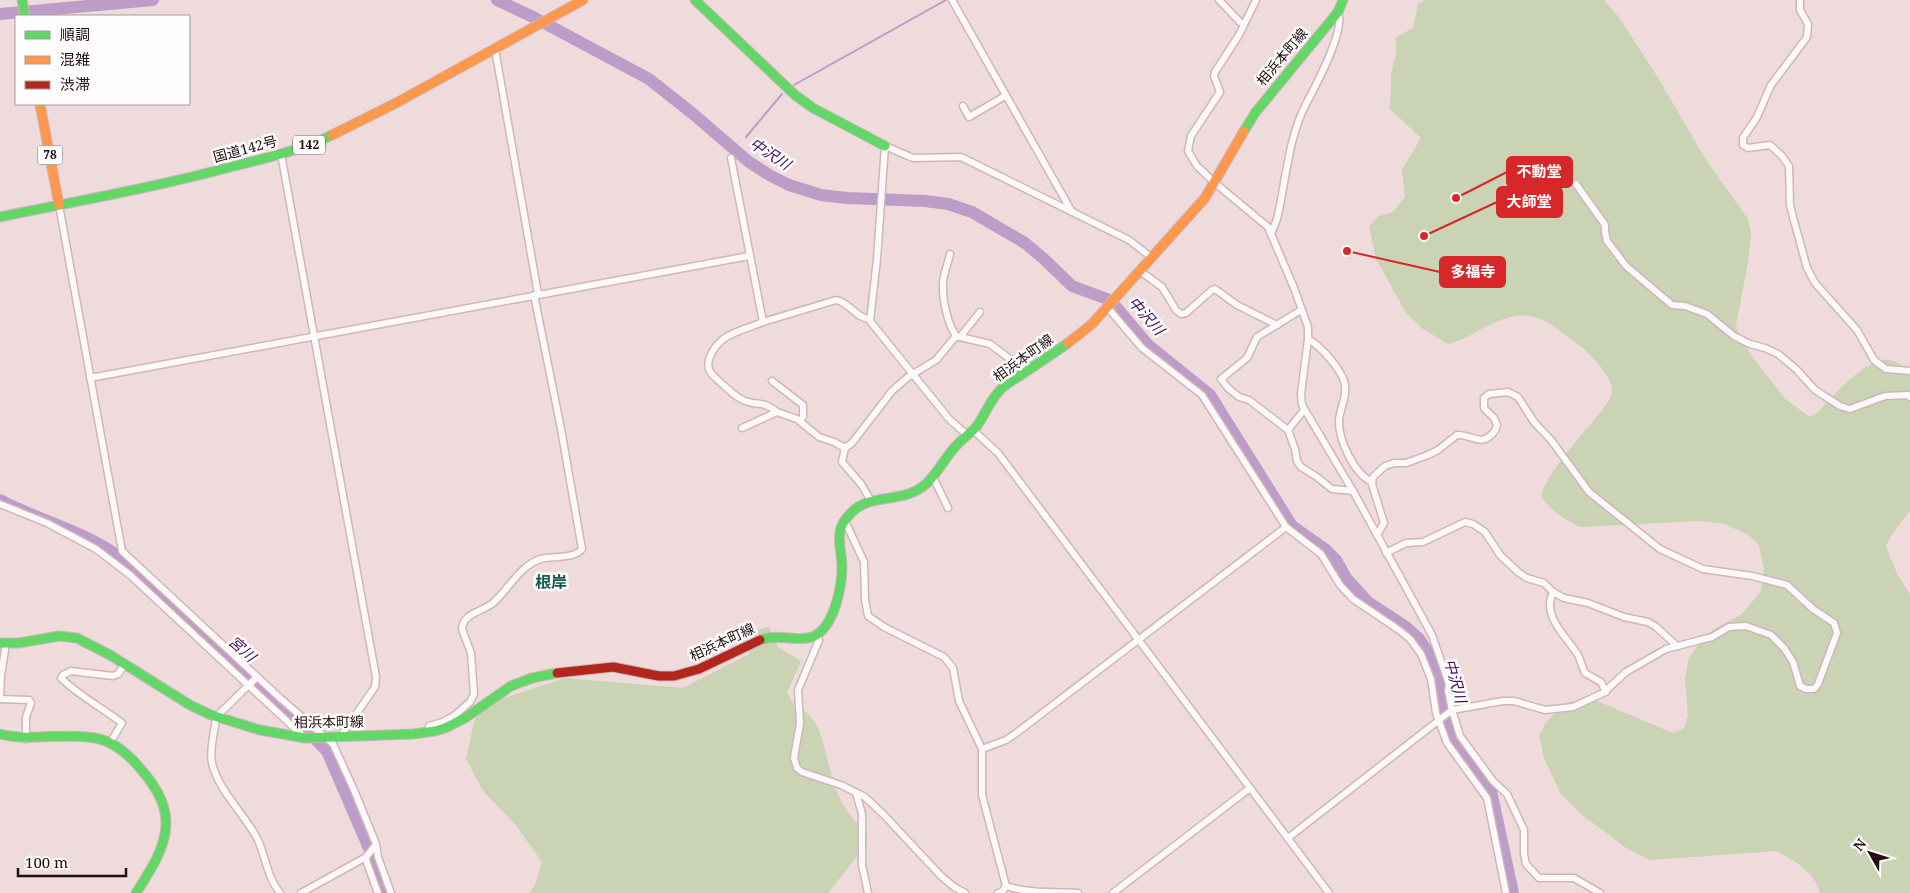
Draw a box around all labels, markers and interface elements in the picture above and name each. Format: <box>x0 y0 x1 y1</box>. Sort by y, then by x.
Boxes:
legend <box>15 15 190 105</box>
text: 順調 <box>60 24 90 44</box>
street label: 相浜本町線 <box>1252 24 1311 90</box>
text: 混雑 <box>60 49 90 69</box>
text: 渋滞 <box>60 74 90 94</box>
street label: 国道142号 <box>211 131 279 166</box>
water label: 中沢川 <box>746 133 797 175</box>
road number: 142 <box>293 136 325 154</box>
road number: 78 <box>38 146 62 164</box>
callout: 不動堂 <box>1507 157 1572 187</box>
text: 不動堂 <box>1516 161 1562 181</box>
callout: 大師堂 <box>1497 187 1562 217</box>
text: 大師堂 <box>1506 191 1552 211</box>
callout: 多福寺 <box>1440 257 1505 287</box>
text: 多福寺 <box>1450 261 1496 281</box>
water label: 中沢川 <box>1124 292 1171 340</box>
street label: 相浜本町線 <box>989 329 1057 386</box>
district label: 根岸 <box>535 571 567 593</box>
street label: 相浜本町線 <box>686 618 758 665</box>
water label: 宮川 <box>225 631 262 667</box>
water label: 中沢川 <box>1440 656 1472 707</box>
street label: 相浜本町線 <box>294 711 364 732</box>
north arrow <box>1845 828 1895 878</box>
text: N <box>1849 834 1870 855</box>
scale bar <box>18 846 125 878</box>
text: 100 m <box>25 852 68 872</box>

